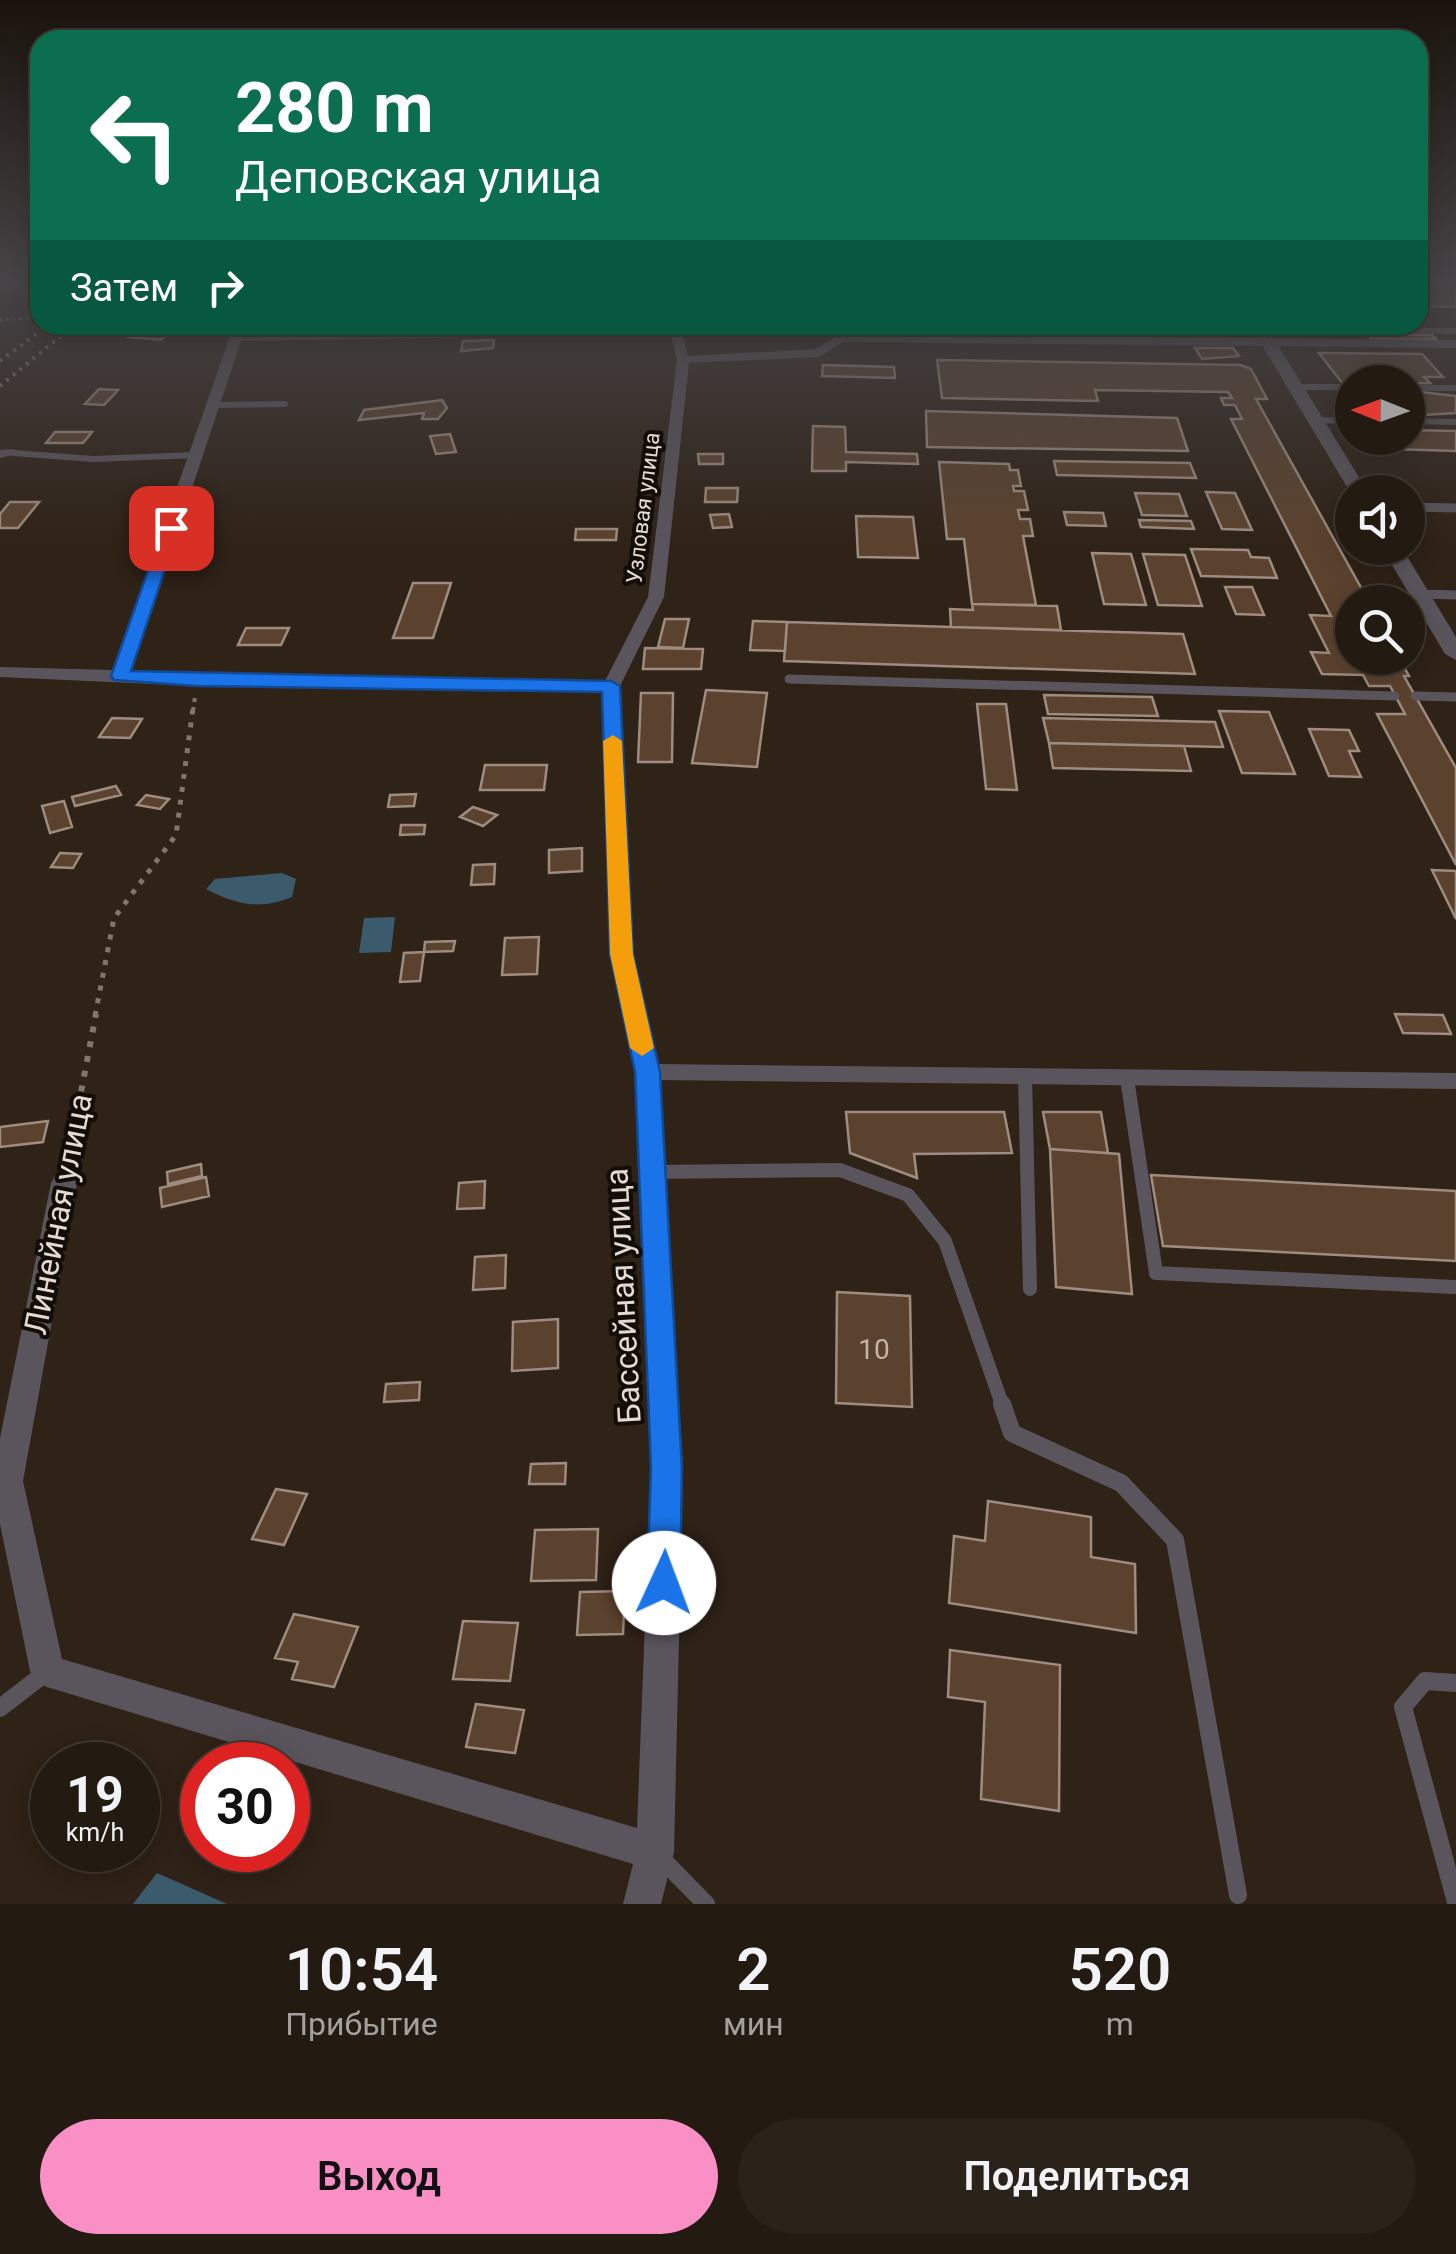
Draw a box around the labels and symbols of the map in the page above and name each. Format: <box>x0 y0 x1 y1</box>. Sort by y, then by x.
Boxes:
north arrow <box>1335 365 1425 455</box>
street label: Узловая улица <box>621 431 665 585</box>
pin <box>129 486 214 571</box>
street label: Линейная улица <box>16 1091 100 1337</box>
street label: Бассейная улица <box>597 1167 649 1425</box>
house number: 10 <box>858 1333 890 1366</box>
position arrow <box>612 1531 716 1635</box>
speed limit sign: 30 <box>180 1742 310 1872</box>

